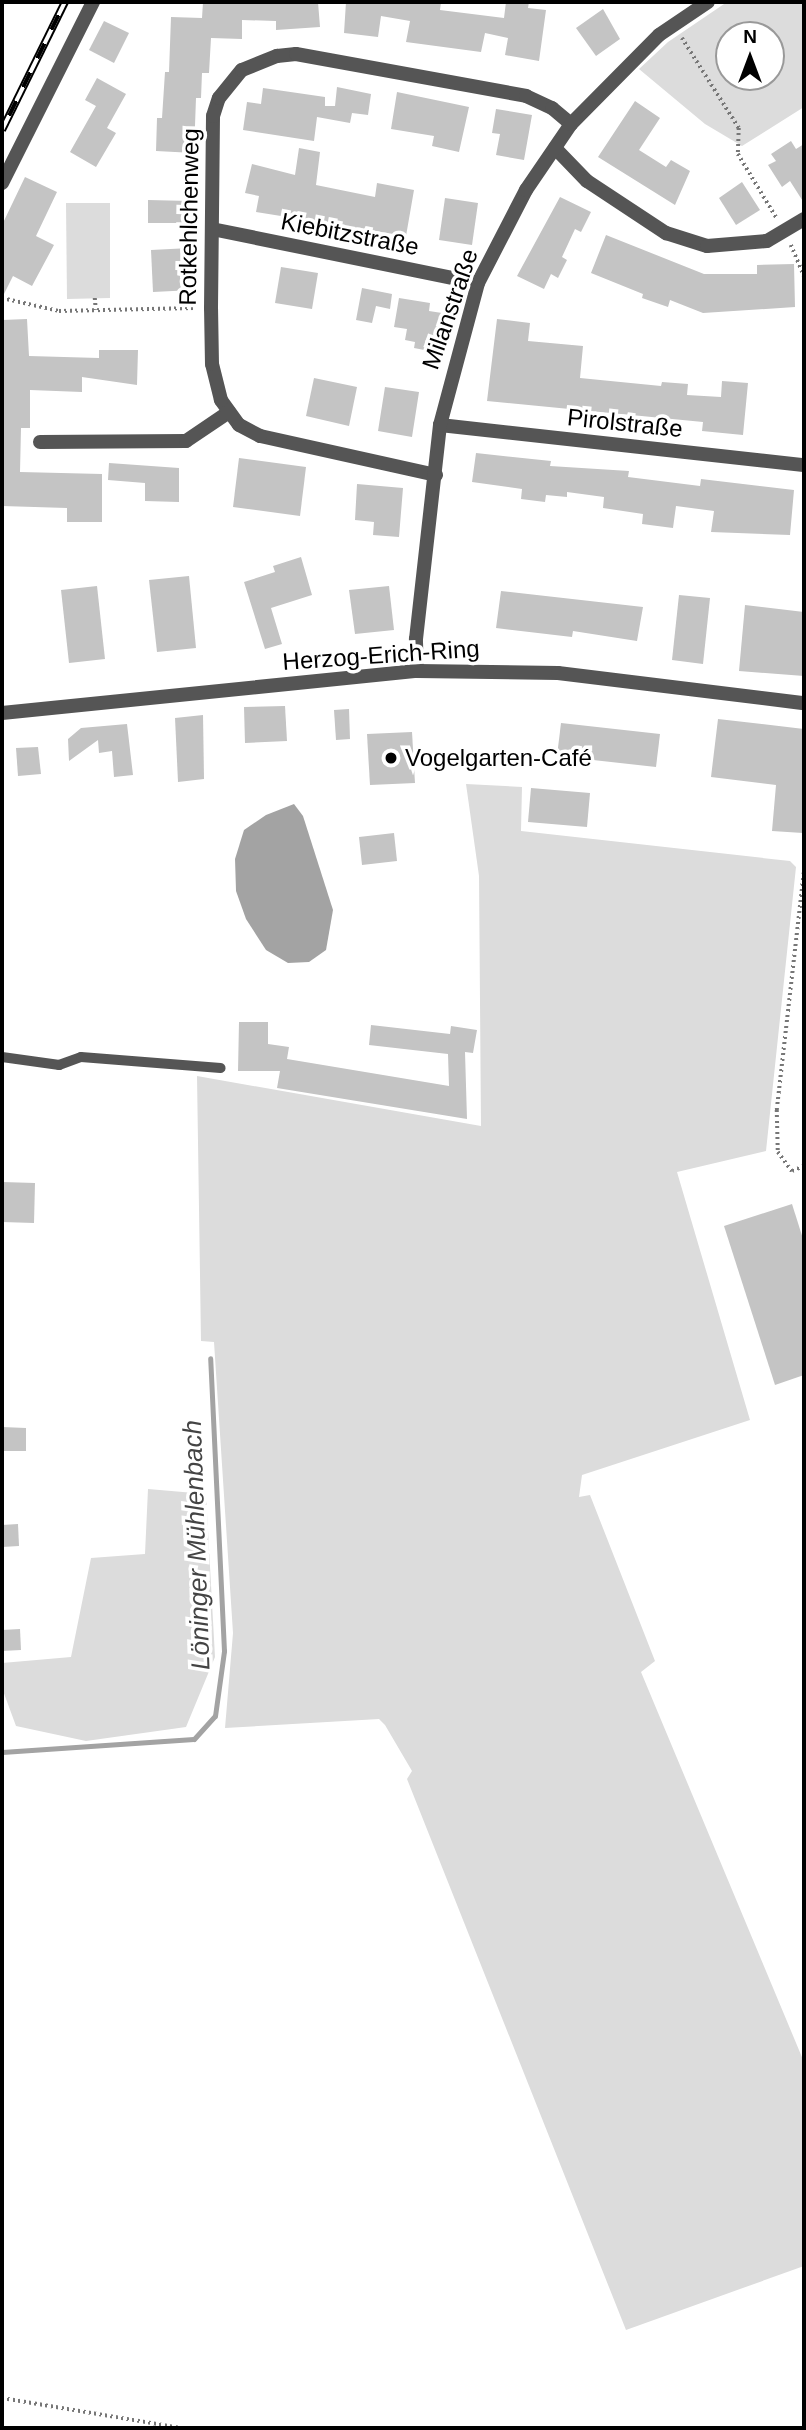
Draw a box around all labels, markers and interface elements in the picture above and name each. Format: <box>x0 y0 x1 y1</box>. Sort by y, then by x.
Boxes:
north arrow <box>715 21 785 91</box>
text: N <box>743 26 757 47</box>
street label: Rotkehlchenweg <box>173 128 205 306</box>
street label: Kiebitzstraße <box>279 207 421 261</box>
street label: Milanstraße <box>416 245 484 373</box>
street label: Pirolstraße <box>566 403 684 443</box>
street label: Herzog-Erich-Ring <box>282 634 480 676</box>
place label: Vogelgarten-Café <box>405 744 592 772</box>
marker: Vogelgarten-Café <box>383 750 399 766</box>
water label: Löninger Mühlenbach <box>177 1419 217 1671</box>

